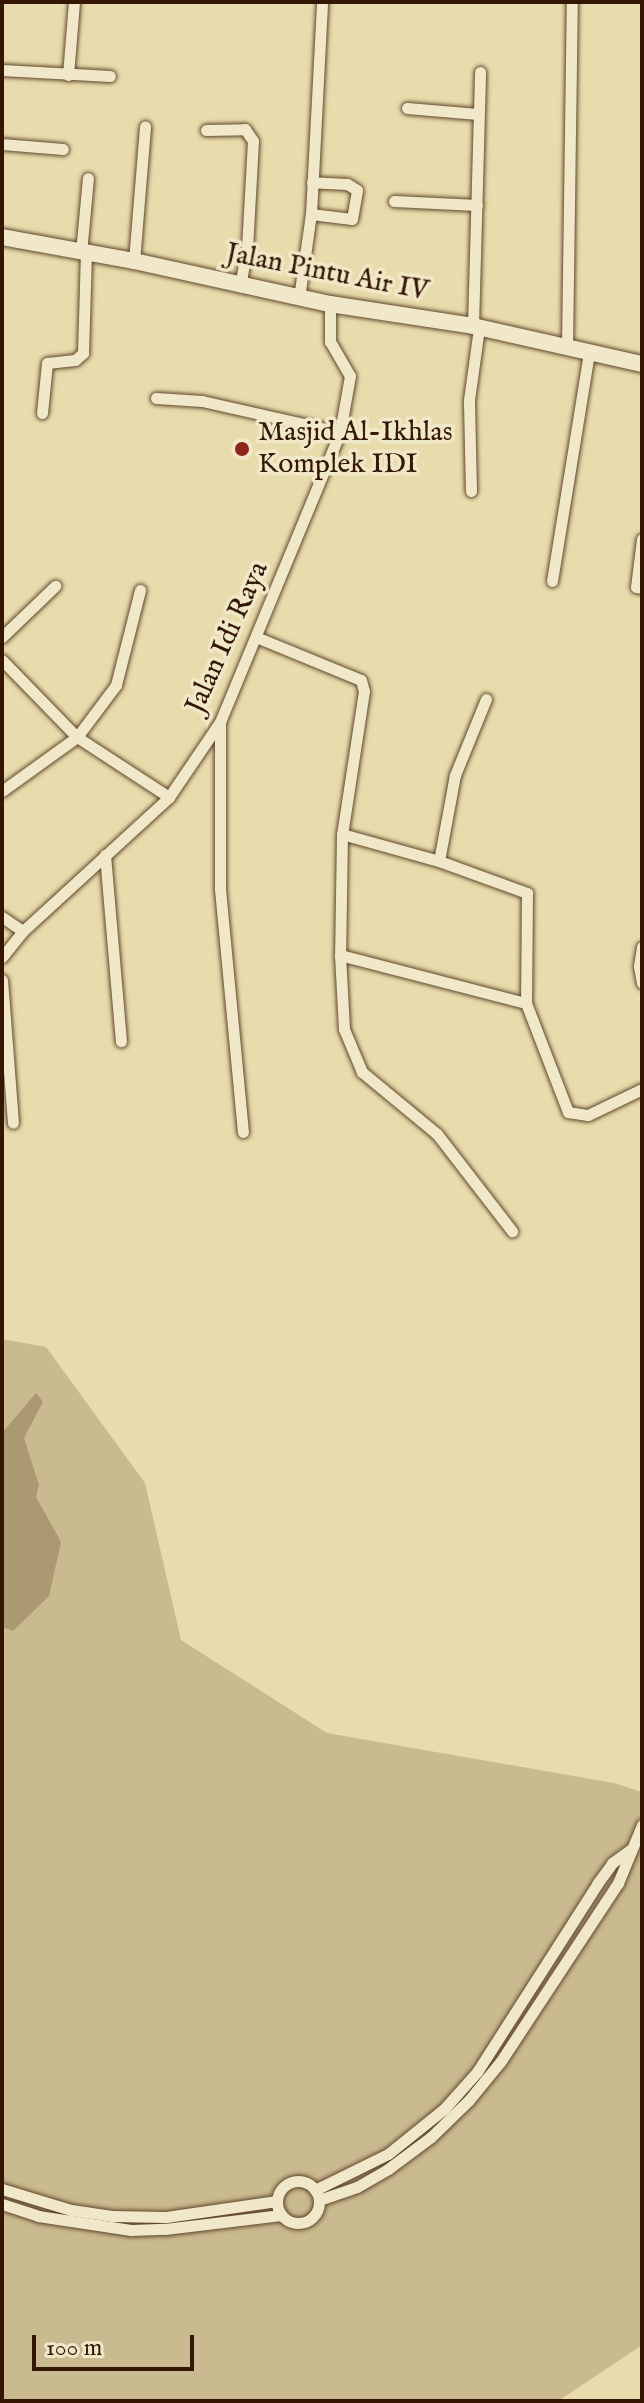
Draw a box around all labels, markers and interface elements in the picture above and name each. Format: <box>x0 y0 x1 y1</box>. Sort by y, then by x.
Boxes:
street label: Jalan Pintu Air IV <box>223 237 431 309</box>
place label: Masjid Al-Ikhlas Komplek IDI <box>258 416 452 482</box>
marker: Masjid Al-Ikhlas Komplek IDI <box>233 440 251 458</box>
street label: Jalan Idi Raya <box>180 557 276 719</box>
scale bar <box>36 2319 198 2369</box>
text: 100 m <box>46 2333 102 2364</box>

